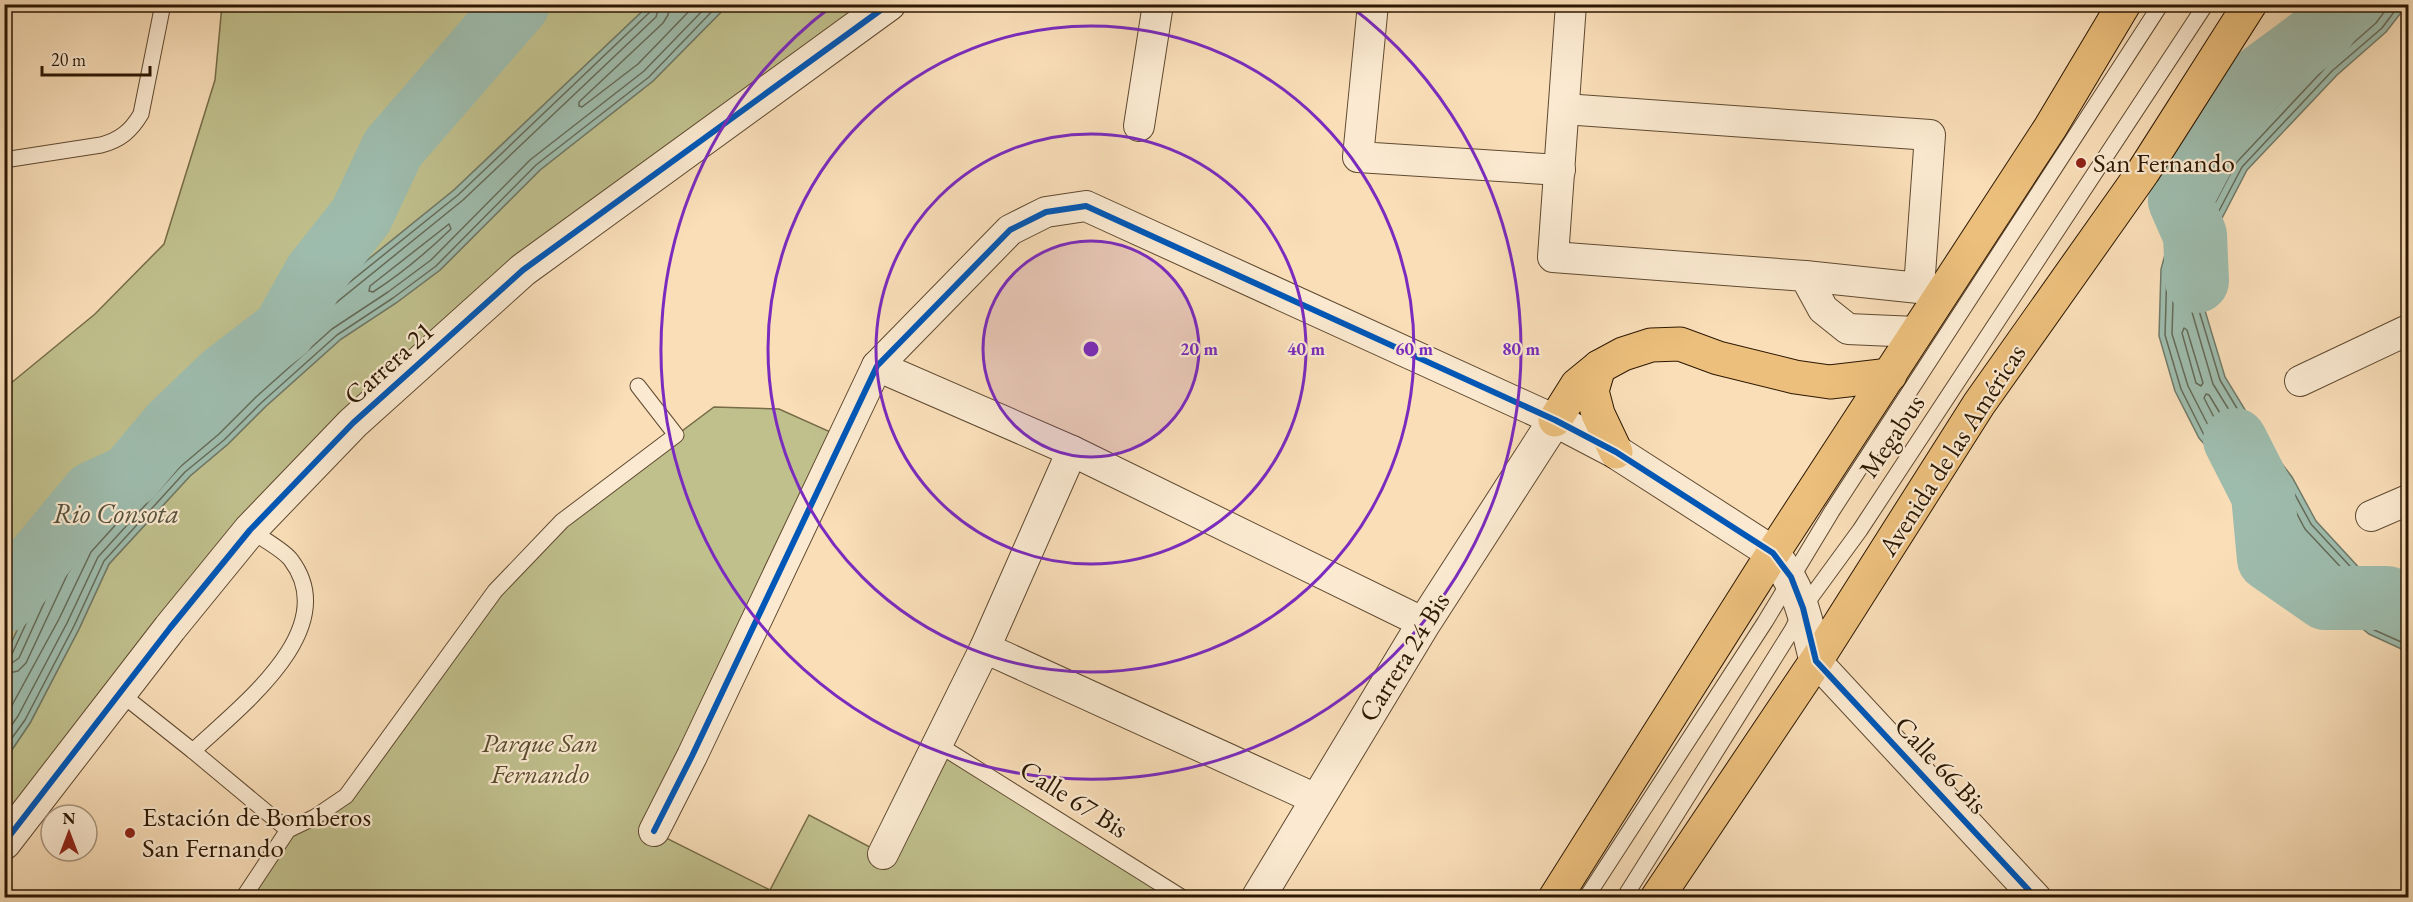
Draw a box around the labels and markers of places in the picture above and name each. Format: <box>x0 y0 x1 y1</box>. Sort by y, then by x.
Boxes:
place label: San Fernando <box>2093 145 2235 180</box>
marker: San Fernando <box>2074 156 2088 170</box>
centre of rings <box>1081 339 1101 359</box>
place label: Estación de Bomberos San Fernando <box>142 799 371 865</box>
marker: Estación de Bomberos San Fernando <box>123 826 137 840</box>

